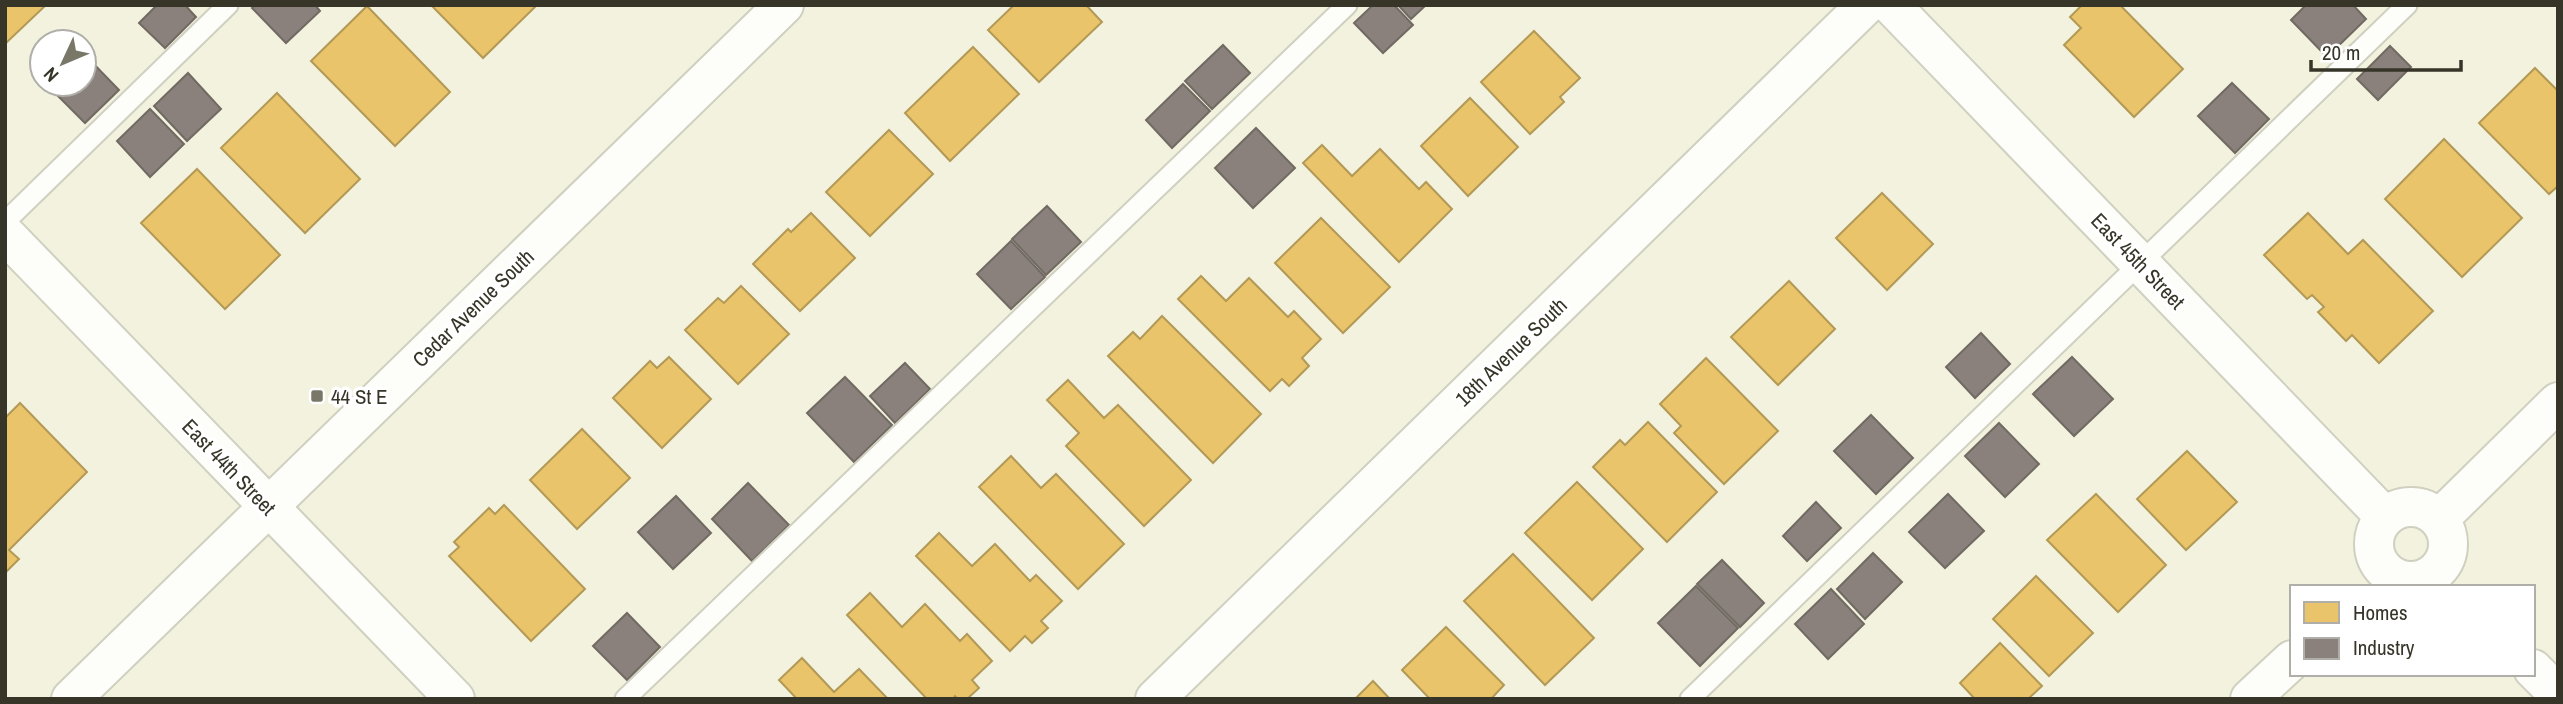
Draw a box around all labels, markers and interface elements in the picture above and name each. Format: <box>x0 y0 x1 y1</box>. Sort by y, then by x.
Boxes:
north arrow <box>28 28 98 98</box>
scale bar <box>2311 28 2462 72</box>
text: 20 m <box>2322 38 2360 67</box>
text: N <box>38 62 64 88</box>
street label: East 45th Street <box>2085 207 2191 316</box>
street label: Cedar Avenue South <box>406 242 540 374</box>
street label: 18th Avenue South <box>1449 291 1573 413</box>
place label: 44 St E <box>331 382 388 411</box>
marker: 44 St E <box>309 388 325 404</box>
street label: East 44th Street <box>176 413 282 522</box>
legend <box>2290 585 2535 676</box>
text: Homes <box>2353 598 2408 627</box>
text: Industry <box>2353 633 2415 662</box>

